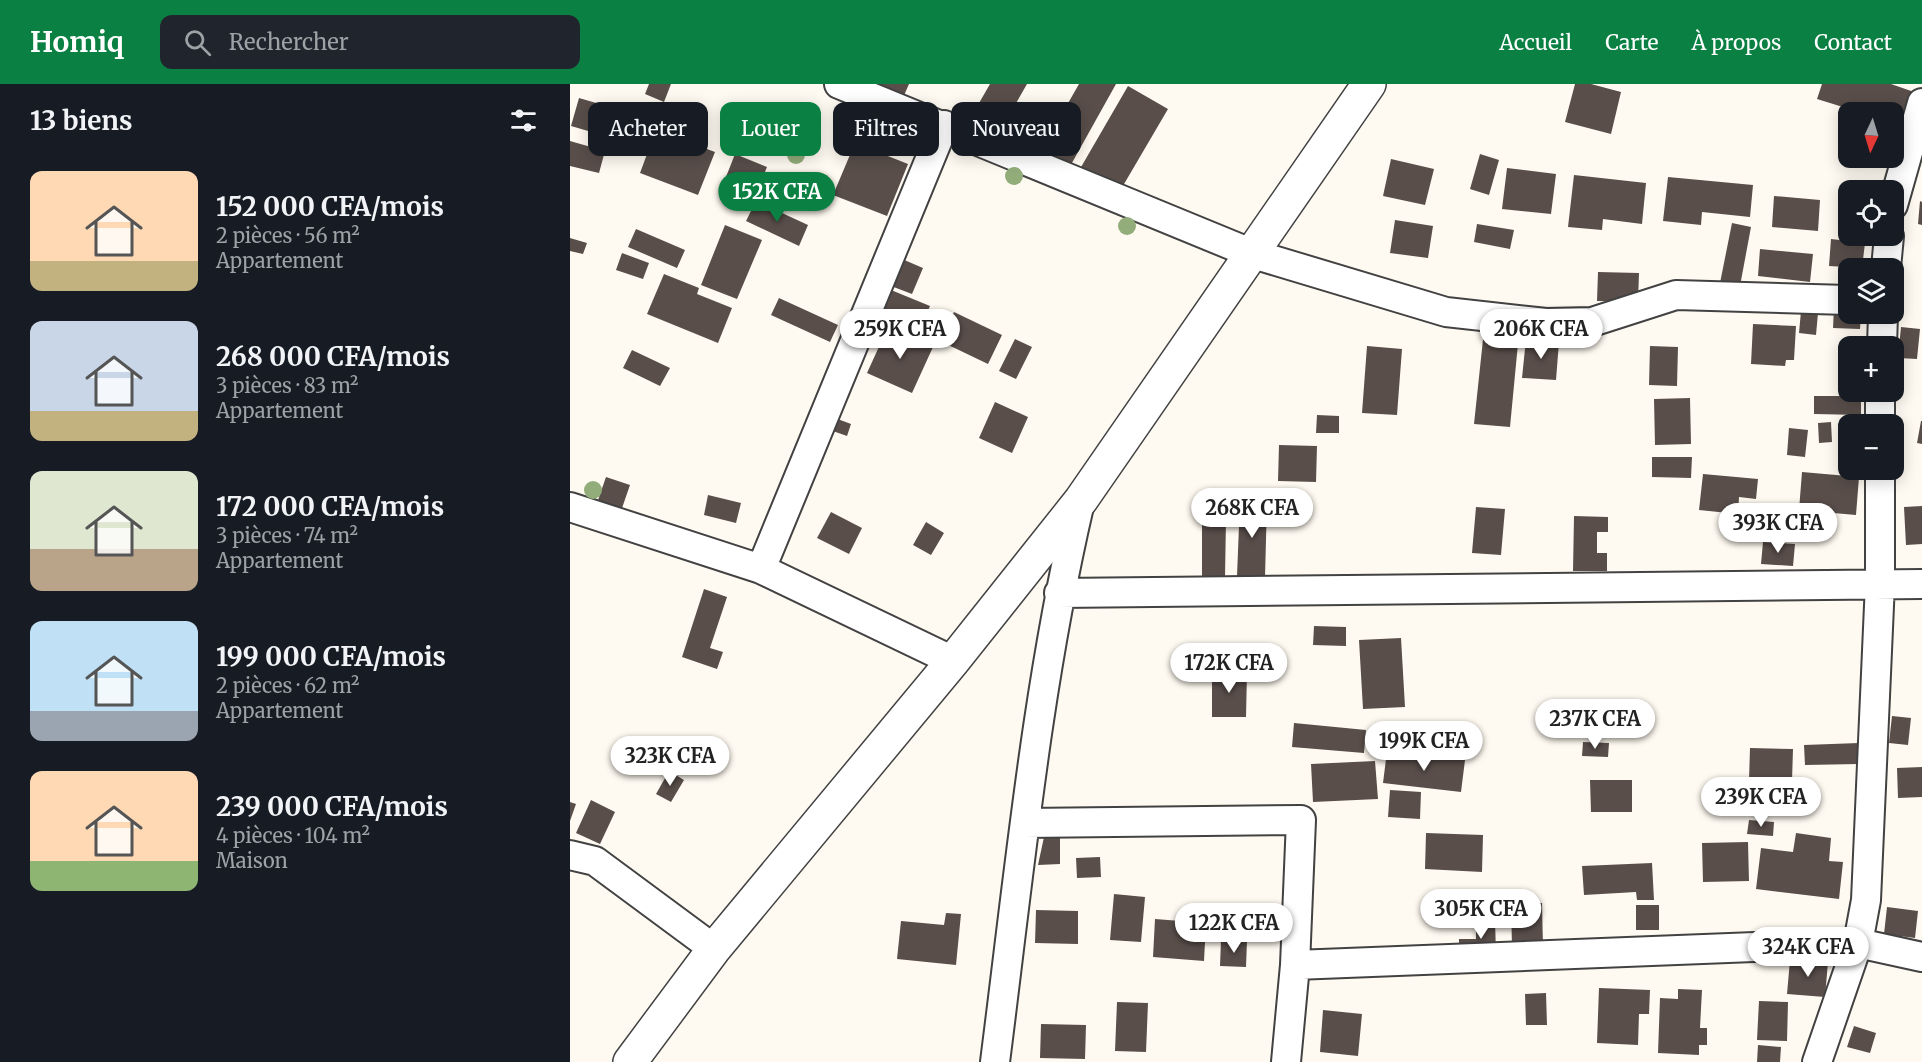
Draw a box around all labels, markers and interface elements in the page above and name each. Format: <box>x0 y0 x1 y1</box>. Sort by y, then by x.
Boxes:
search box <box>160 15 580 69</box>
text: Homiq <box>30 24 124 60</box>
icon: search <box>181 26 214 59</box>
text: Rechercher <box>229 28 349 56</box>
text: Accueil <box>1499 29 1572 56</box>
text: Carte <box>1605 29 1659 56</box>
text: À propos <box>1692 29 1781 56</box>
text: Contact <box>1814 29 1892 56</box>
chip: Acheter <box>588 102 708 156</box>
chip: Louer <box>720 102 821 156</box>
chip: Filtres <box>833 102 939 156</box>
chip: Nouveau <box>951 102 1081 156</box>
north arrow <box>1838 102 1904 168</box>
map controls <box>1838 102 1904 480</box>
text: 13 biens <box>30 104 132 137</box>
icon: filters <box>507 104 540 137</box>
pin: 152K CFA <box>715 172 839 223</box>
text: 152K CFA <box>732 179 822 204</box>
button: locate <box>1838 180 1904 246</box>
text: 152 000 CFA/mois <box>216 190 444 223</box>
icon: home <box>78 195 150 267</box>
text: 2 pièces · 56 m² <box>216 223 360 248</box>
text: Appartement <box>216 248 343 273</box>
button: layers <box>1838 258 1904 324</box>
pin: 259K CFA <box>838 309 962 360</box>
pin: 206K CFA <box>1479 309 1603 360</box>
text: 259K CFA <box>854 316 946 341</box>
text: 206K CFA <box>1494 316 1588 341</box>
button: + <box>1838 336 1904 402</box>
text: 268 000 CFA/mois <box>216 340 450 373</box>
icon: home <box>78 345 150 417</box>
text: 3 pièces · 83 m² <box>216 373 359 398</box>
text: Appartement <box>216 398 343 423</box>
button: − <box>1838 414 1904 480</box>
pin: 268K CFA <box>1190 488 1314 539</box>
text: 172 000 CFA/mois <box>216 490 444 523</box>
icon: home <box>78 495 150 567</box>
text: 268K CFA <box>1205 495 1299 520</box>
pin: 393K CFA <box>1716 503 1840 554</box>
text: 393K CFA <box>1732 510 1824 535</box>
text: 3 pièces · 74 m² <box>216 523 358 548</box>
text: Appartement <box>216 548 343 573</box>
text: 199 000 CFA/mois <box>216 640 446 673</box>
pin: 172K CFA <box>1167 643 1291 694</box>
icon: home <box>78 645 150 717</box>
text: 172K CFA <box>1184 650 1274 675</box>
text: 2 pièces · 62 m² <box>216 673 359 698</box>
text: Appartement <box>216 698 343 723</box>
pin: 237K CFA <box>1533 699 1657 750</box>
text: 237K CFA <box>1549 706 1641 731</box>
pin: 199K CFA <box>1362 721 1486 772</box>
text: 199K CFA <box>1379 728 1469 753</box>
pin: 323K CFA <box>608 736 732 787</box>
text: 323K CFA <box>624 743 716 768</box>
pin: 239K CFA <box>1699 777 1823 828</box>
text: 239K CFA <box>1715 784 1807 809</box>
text: 239 000 CFA/mois <box>216 790 448 823</box>
icon: home <box>78 795 150 867</box>
text: 4 pièces · 104 m² <box>216 823 370 848</box>
text: Maison <box>216 848 288 873</box>
pin: 305K CFA <box>1419 889 1543 940</box>
text: 305K CFA <box>1434 896 1528 921</box>
pin: 122K CFA <box>1172 903 1296 954</box>
text: 122K CFA <box>1189 910 1279 935</box>
pin: 324K CFA <box>1746 927 1870 978</box>
text: 324K CFA <box>1762 934 1854 959</box>

